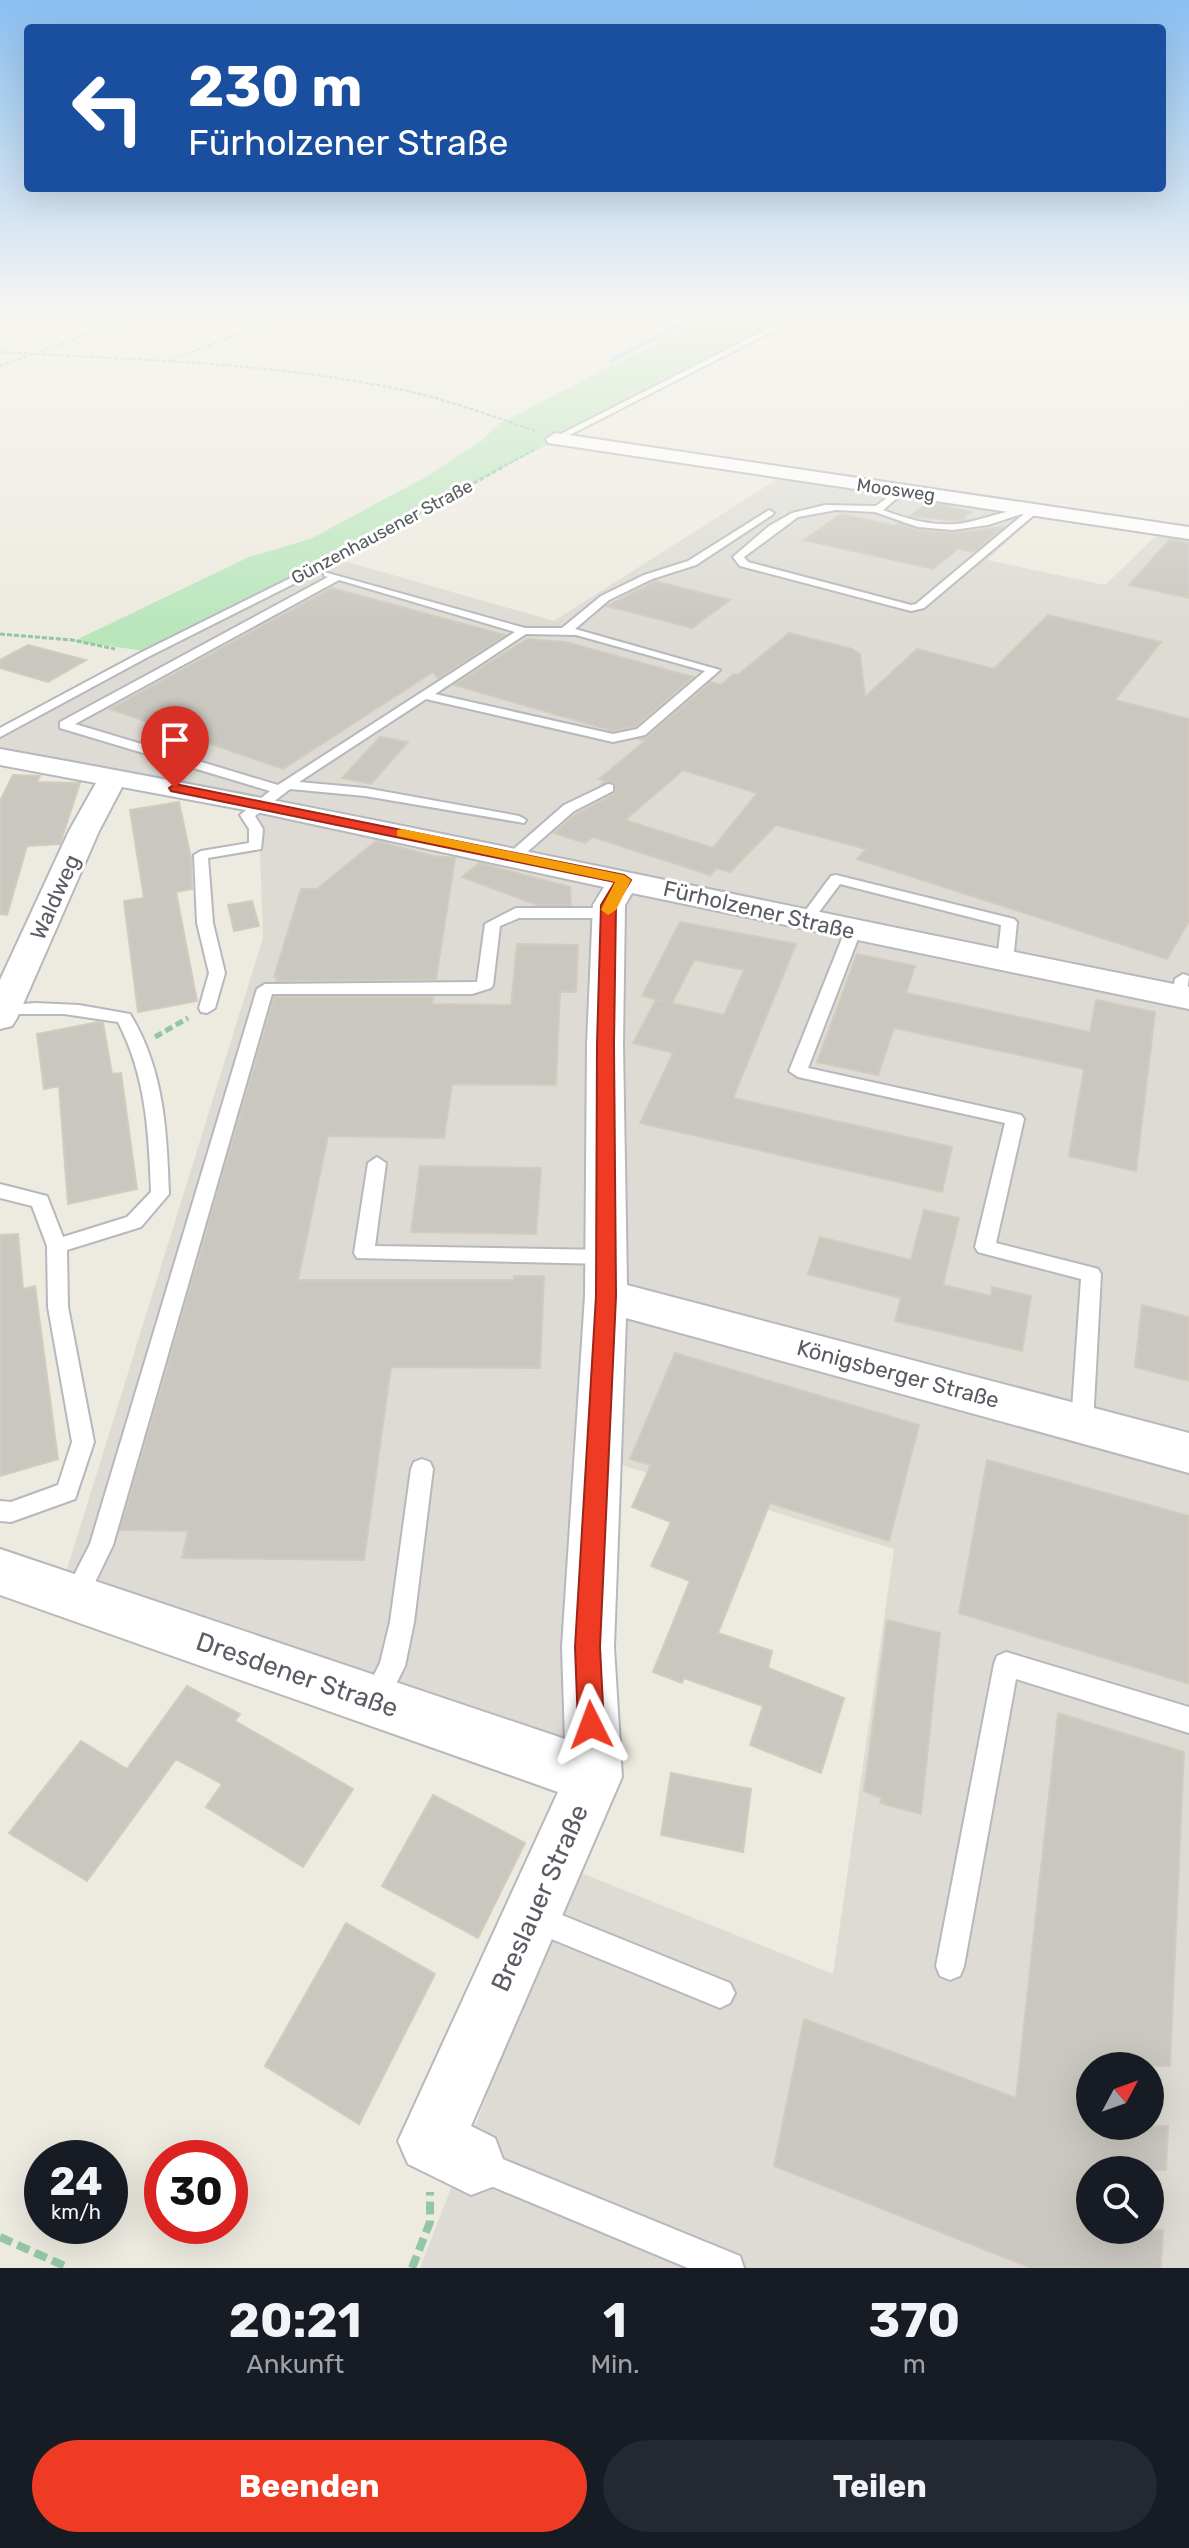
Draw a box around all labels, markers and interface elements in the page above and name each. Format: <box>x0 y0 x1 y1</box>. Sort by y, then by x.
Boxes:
text: 230 m <box>188 54 363 120</box>
icon: left <box>56 56 160 160</box>
text: Fürholzener Straße <box>188 121 508 164</box>
street label: Moosweg <box>855 474 937 506</box>
street label: Günzenhausener Straße <box>287 475 477 589</box>
pin <box>141 706 209 788</box>
icon: arrive <box>153 718 197 762</box>
street label: Waldweg <box>24 850 86 944</box>
street label: Fürholzener Straße <box>661 875 857 945</box>
street label: Königsberger Straße <box>794 1334 1002 1414</box>
street label: Dresdener Straße <box>192 1626 402 1724</box>
position arrow <box>549 1683 633 1767</box>
street label: Breslauer Straße <box>485 1800 595 1996</box>
north arrow <box>1076 2052 1164 2140</box>
map controls <box>1076 2052 1164 2244</box>
speed limit sign: 30 <box>144 2140 248 2244</box>
button: search <box>1076 2156 1164 2244</box>
text: 24 <box>49 2158 103 2205</box>
text: km/h <box>51 2200 101 2224</box>
text: 20:21 <box>229 2292 362 2349</box>
text: 1 <box>603 2292 627 2349</box>
text: 370 <box>868 2292 960 2349</box>
text: Ankunft <box>246 2349 344 2380</box>
text: Min. <box>590 2349 640 2380</box>
text: m <box>903 2349 926 2380</box>
button: Beenden <box>32 2440 587 2532</box>
button: Teilen <box>603 2440 1157 2532</box>

